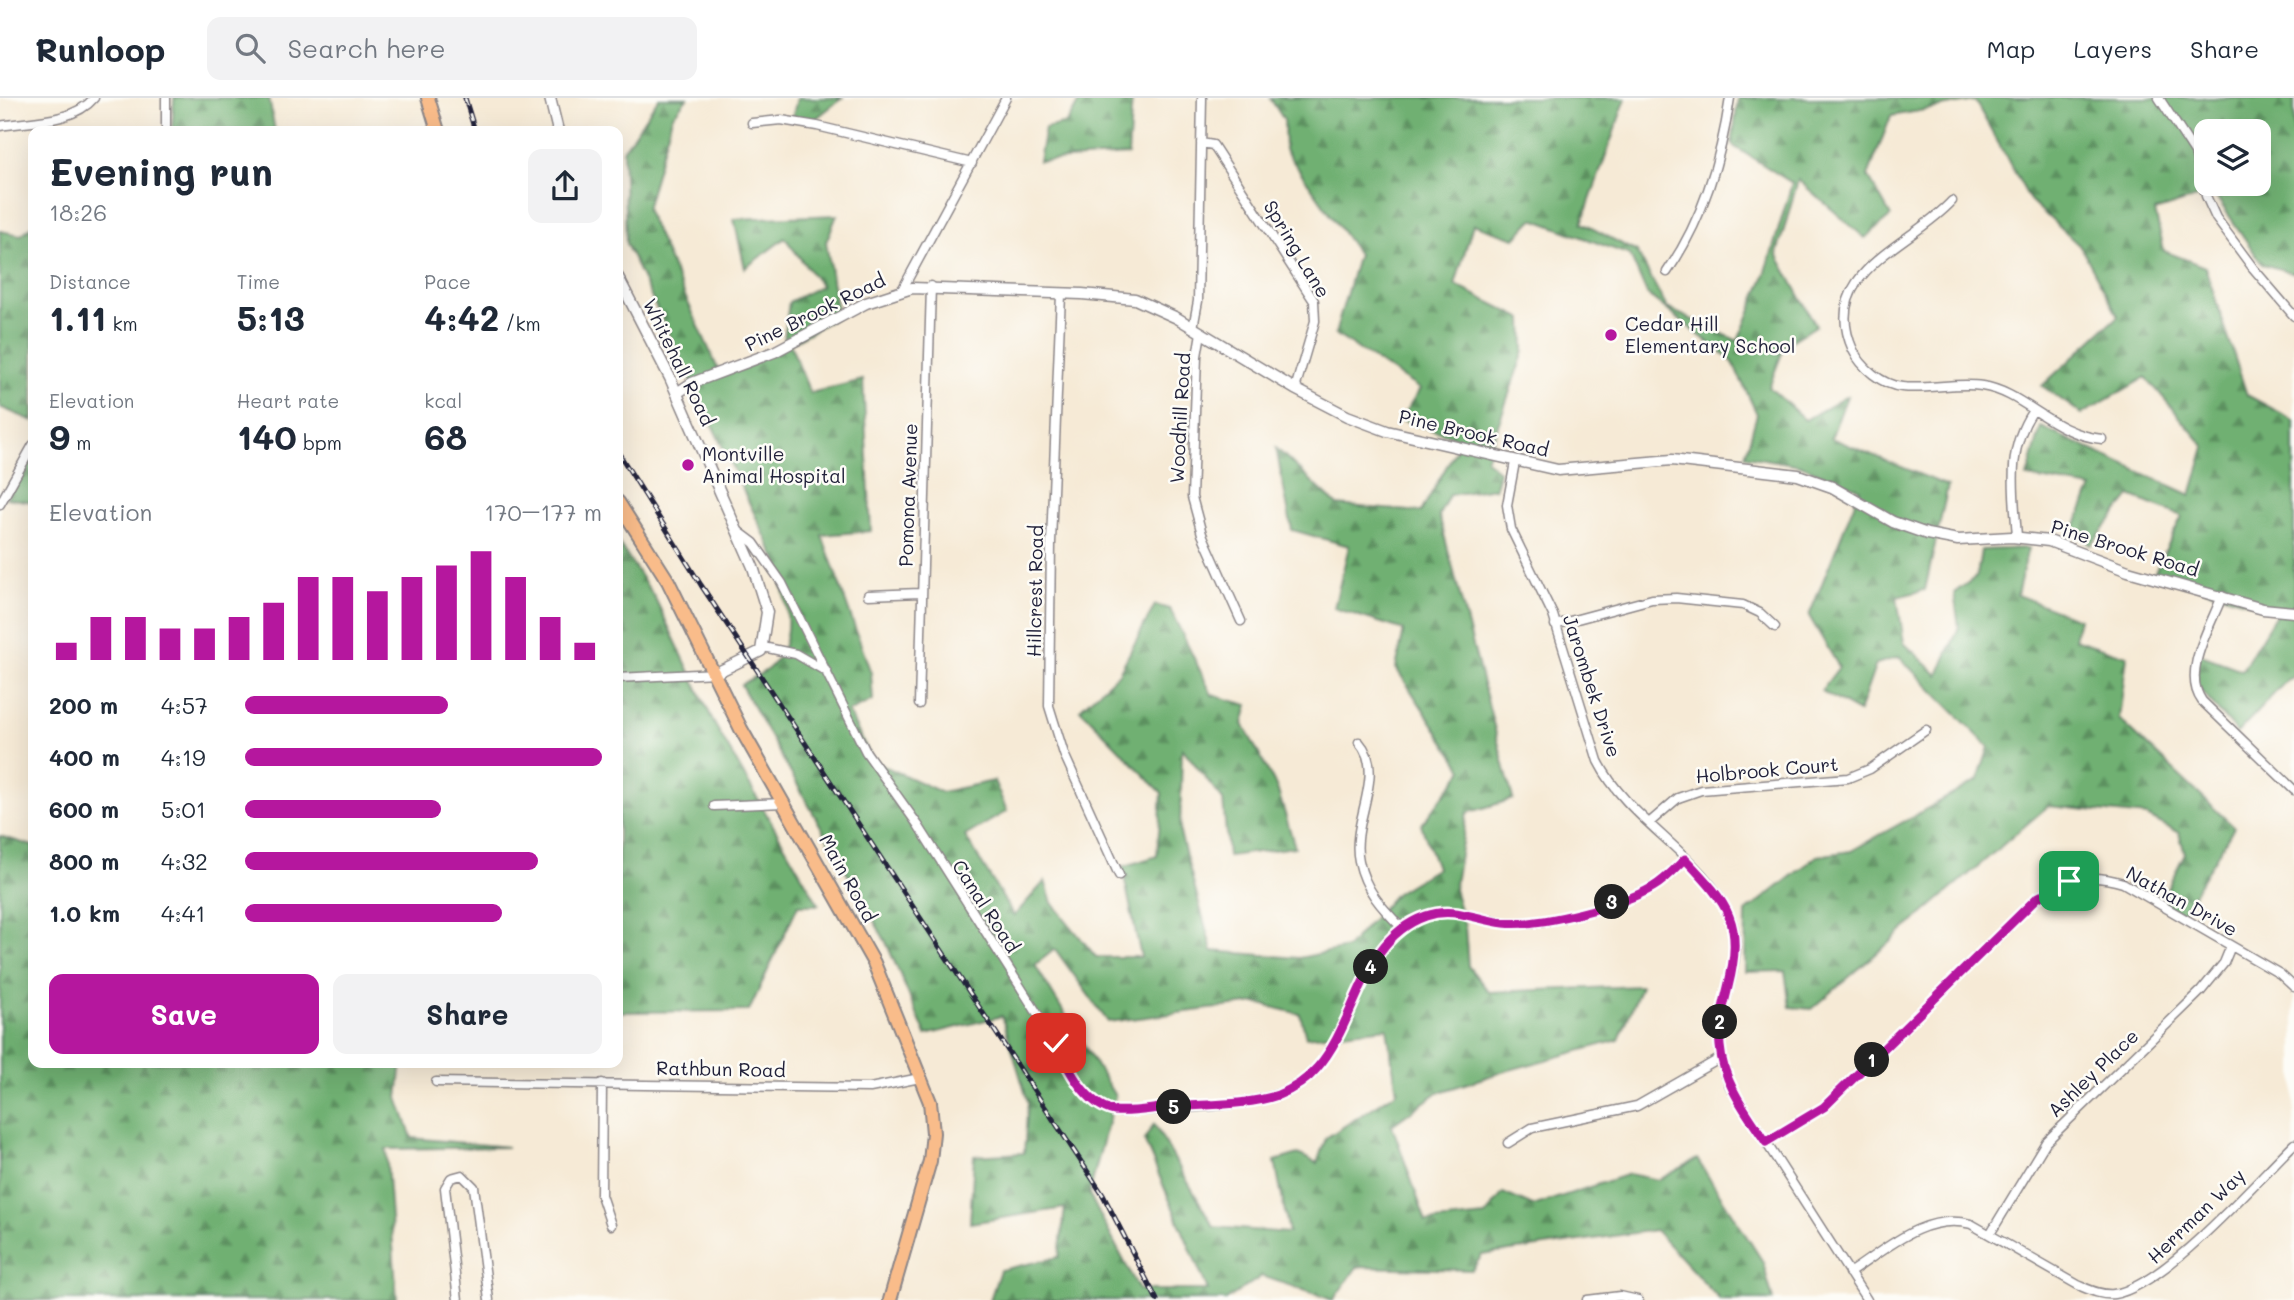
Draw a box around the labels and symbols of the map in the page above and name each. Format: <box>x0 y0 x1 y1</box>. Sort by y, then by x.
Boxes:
street label: Spring Lane <box>1259 195 1336 302</box>
street label: Pine Brook Road <box>740 267 889 356</box>
street label: Whitehall Road <box>638 294 721 430</box>
place label: Cedar Hill Elementary School <box>1625 311 1795 358</box>
marker: Cedar Hill Elementary School <box>1603 327 1619 343</box>
street label: Woodhill Road <box>1164 352 1195 484</box>
street label: Pine Brook Road <box>1397 403 1552 462</box>
street label: Pomona Avenue <box>893 423 922 567</box>
place label: Montville Animal Hospital <box>702 441 846 488</box>
marker: Montville Animal Hospital <box>680 457 696 473</box>
street label: Pine Brook Road <box>2048 513 2202 582</box>
street label: Hillcrest Road <box>1021 525 1048 657</box>
street label: Jarombek Drive <box>1558 611 1627 760</box>
street label: Holbrook Court <box>1695 751 1839 788</box>
street label: Main Road <box>814 829 883 926</box>
pin <box>2039 851 2099 911</box>
street label: Canal Road <box>947 854 1026 957</box>
street label: Nathan Drive <box>2122 860 2242 941</box>
pin: 3 <box>1594 884 1630 920</box>
pin: 4 <box>1354 950 1388 984</box>
pin: 2 <box>1702 1004 1738 1040</box>
pin <box>1026 1013 1086 1073</box>
street label: Ashley Place <box>2042 1023 2143 1122</box>
pin: 1 <box>1854 1042 1890 1077</box>
street label: Rathbun Road <box>656 1055 786 1082</box>
pin: 5 <box>1156 1090 1192 1124</box>
street label: Herrman Way <box>2141 1163 2250 1269</box>

